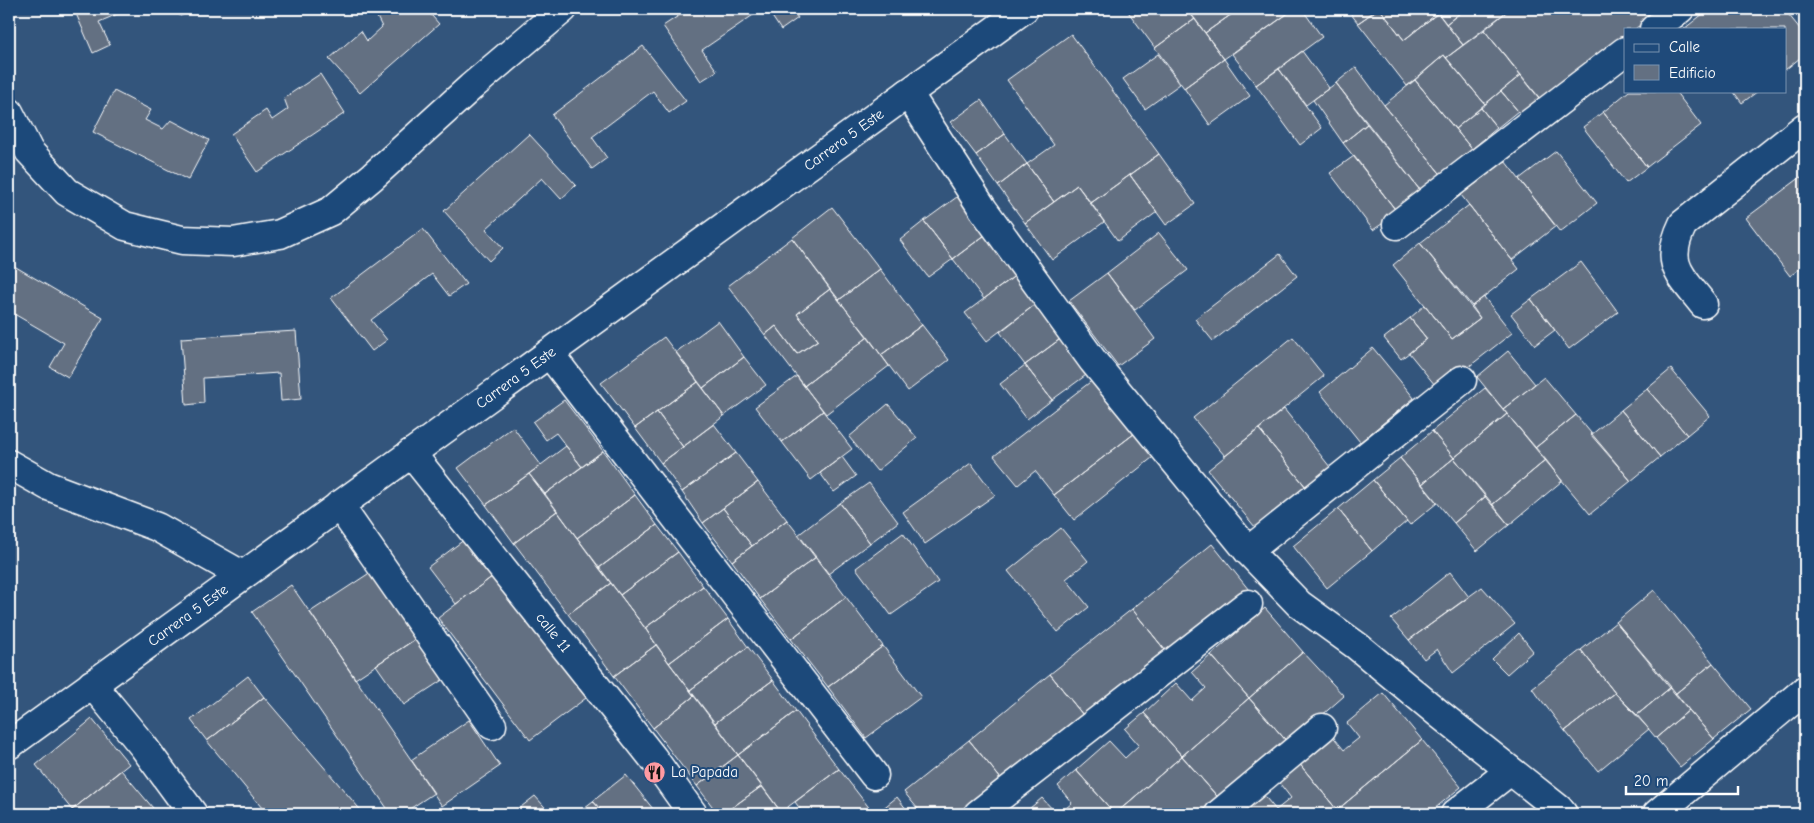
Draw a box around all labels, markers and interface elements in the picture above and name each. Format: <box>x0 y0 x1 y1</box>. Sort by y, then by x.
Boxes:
legend <box>1624 28 1786 92</box>
text: Calle <box>1669 38 1701 56</box>
text: Edificio <box>1669 64 1716 82</box>
street label: Carrera 5 Este <box>800 104 888 175</box>
street label: Carrera 5 Este <box>472 342 560 413</box>
street label: Carrera 5 Este <box>144 580 232 650</box>
street label: calle 11 <box>532 609 575 656</box>
restaurant icon: La Papada <box>643 760 667 784</box>
place label: La Papada <box>671 763 738 781</box>
scale bar <box>1626 763 1739 795</box>
text: 20 m <box>1634 772 1668 790</box>

